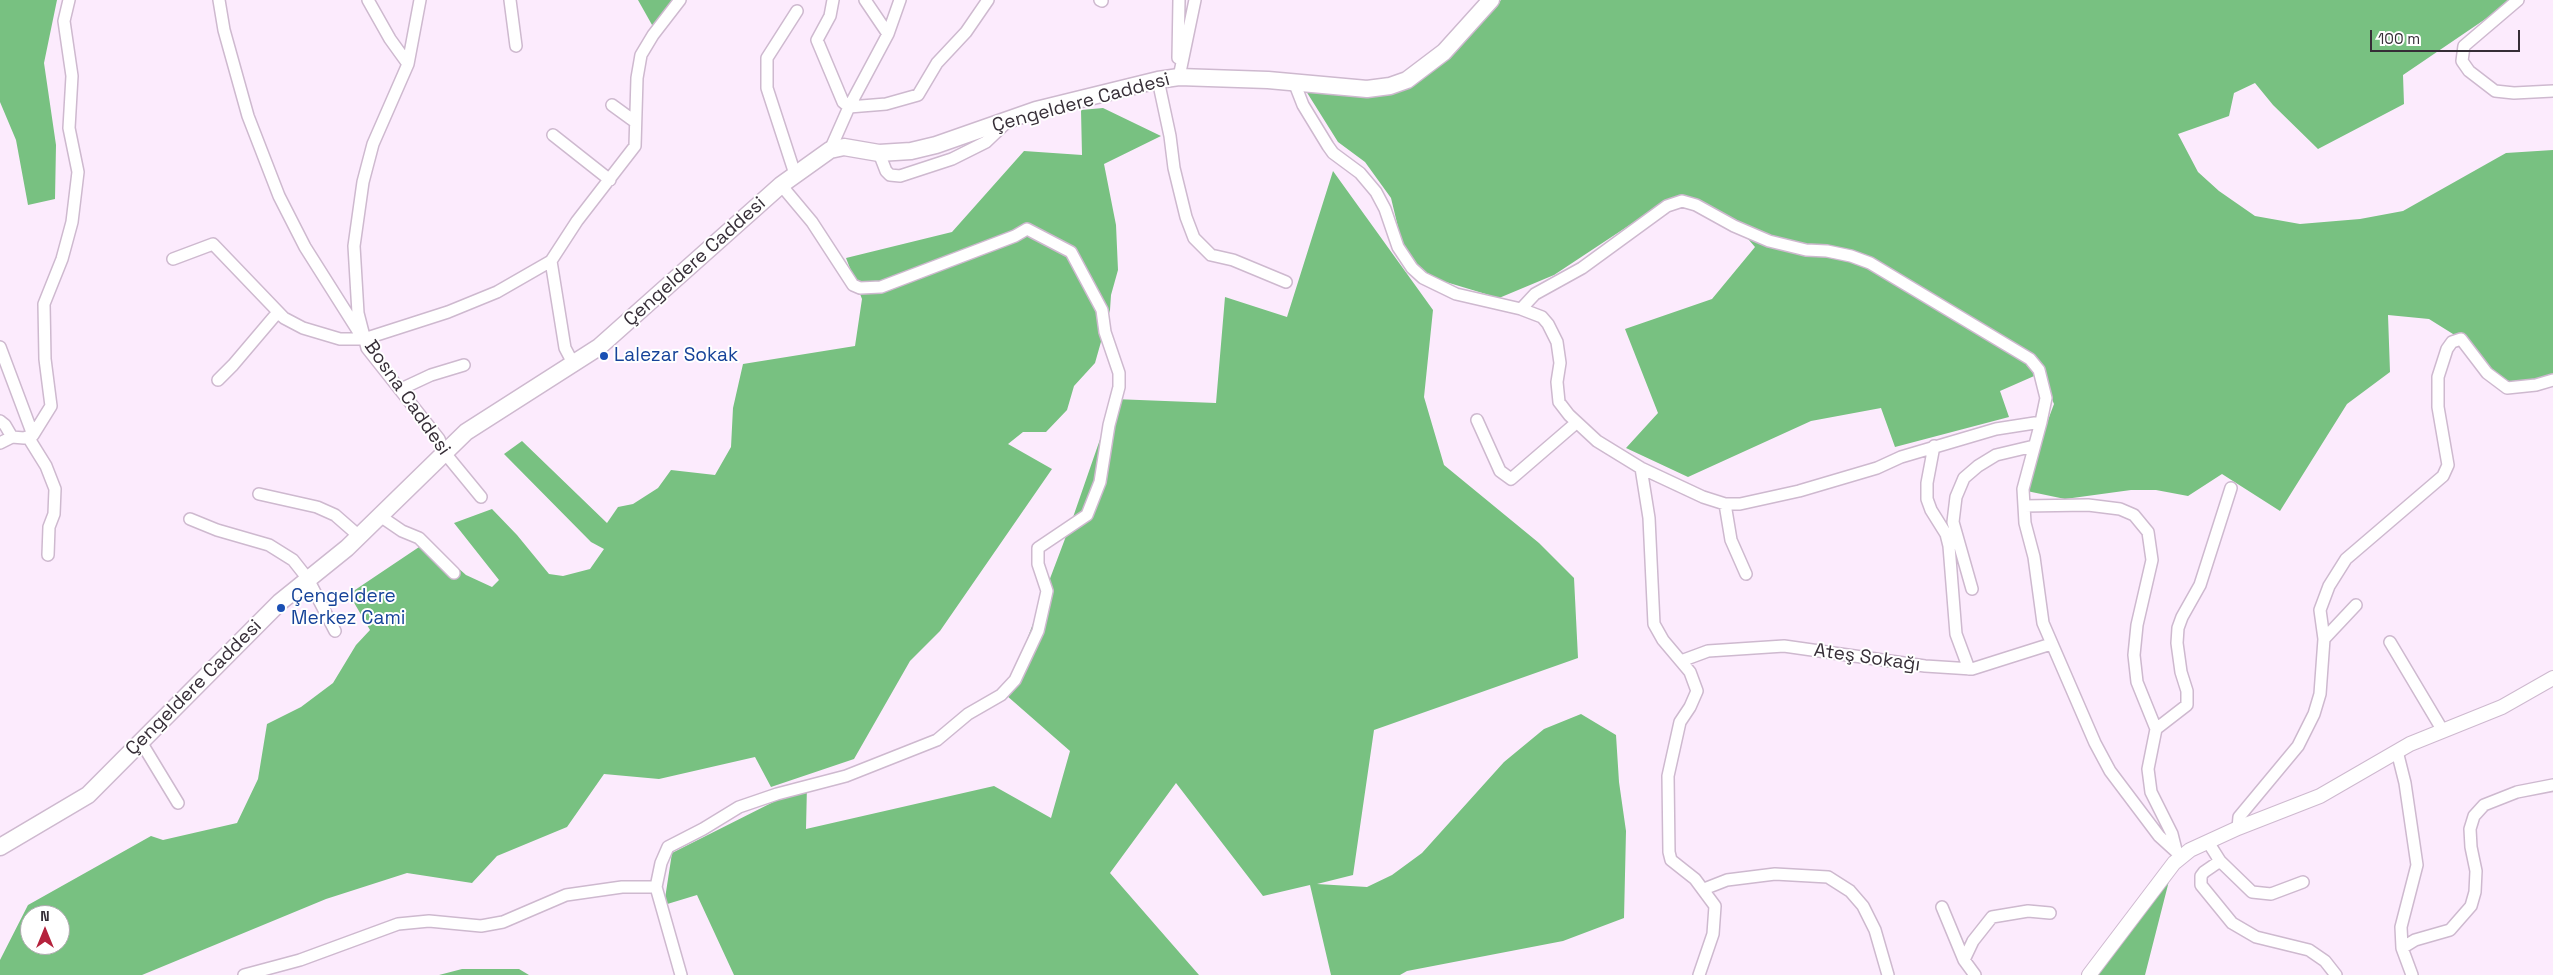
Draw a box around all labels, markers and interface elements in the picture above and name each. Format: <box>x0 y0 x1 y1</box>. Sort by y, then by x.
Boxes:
scale bar <box>2373 20 2523 52</box>
text: 100 m <box>2378 29 2420 48</box>
street label: Çengeldere Caddesi <box>990 68 1172 138</box>
street label: Çengeldere Caddesi <box>619 192 771 332</box>
street label: Bosna Caddesi <box>359 336 455 460</box>
place label: Lalezar Sokak <box>614 345 738 367</box>
marker: Lalezar Sokak <box>598 350 610 362</box>
place label: Çengeldere Merkez Cami <box>291 586 405 630</box>
marker: Çengeldere Merkez Cami <box>275 602 287 614</box>
street label: Çengeldere Caddesi <box>121 615 267 761</box>
street label: Ateş Sokağı <box>1812 639 1922 677</box>
north arrow <box>20 905 70 955</box>
text: N <box>40 907 50 925</box>

